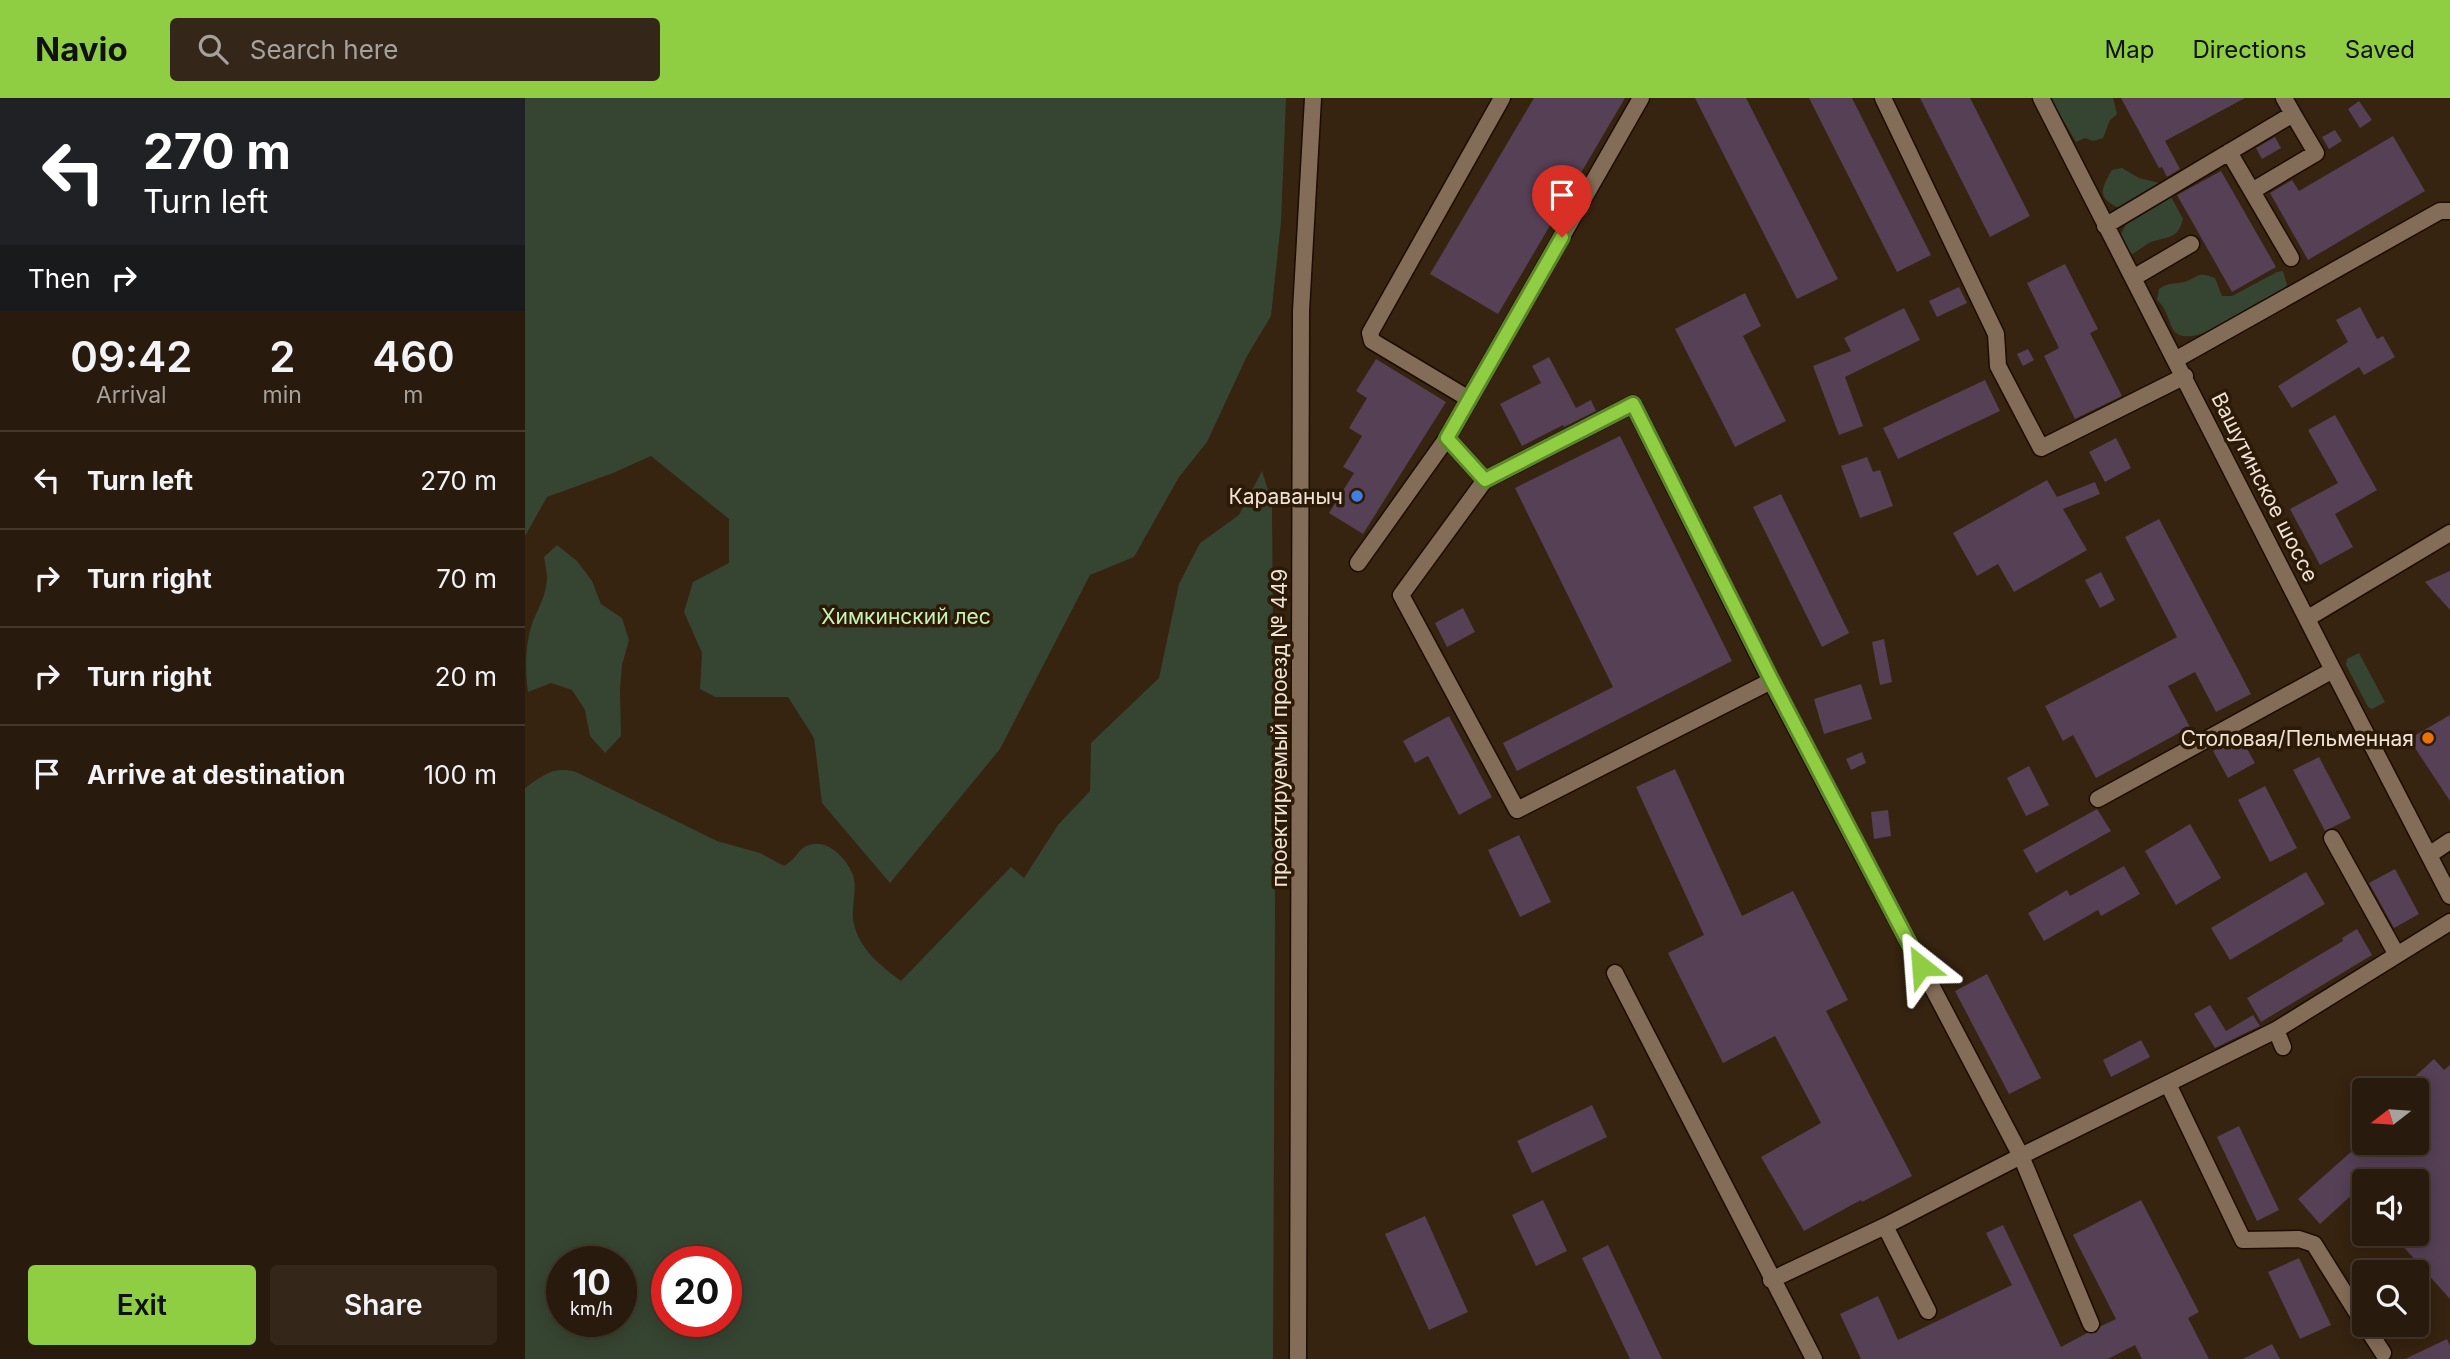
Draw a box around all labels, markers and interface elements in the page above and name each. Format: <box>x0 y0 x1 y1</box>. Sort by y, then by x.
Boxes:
search box <box>170 18 660 81</box>
text: Navio <box>35 29 128 69</box>
icon: search <box>194 30 232 68</box>
text: Search here <box>250 34 398 65</box>
text: Map <box>2105 35 2154 64</box>
text: Directions <box>2192 35 2307 64</box>
text: Saved <box>2345 35 2415 64</box>
text: 270 m <box>143 122 291 181</box>
icon: left <box>28 126 119 217</box>
pin <box>1532 165 1592 237</box>
icon: arrive <box>1543 176 1581 214</box>
text: Turn left <box>143 182 268 221</box>
icon: right <box>105 259 143 297</box>
text: Then <box>28 263 91 294</box>
text: 09:42 <box>70 331 192 382</box>
text: 2 <box>269 331 295 382</box>
text: 460 <box>372 331 455 382</box>
text: Arrival <box>96 381 167 409</box>
text: min <box>263 381 302 409</box>
text: m <box>403 381 424 409</box>
street label: Вашутинское шоссе <box>2206 388 2324 586</box>
icon: left <box>28 461 66 499</box>
text: Turn left <box>87 465 193 496</box>
text: 270 m <box>420 465 497 496</box>
place label: Караваныч <box>1229 484 1343 509</box>
marker: Караваныч <box>1349 488 1365 504</box>
icon: right <box>28 559 66 597</box>
text: Turn right <box>87 563 212 594</box>
text: 70 m <box>436 563 497 594</box>
street label: проектируемый проезд № 449 <box>1267 569 1292 887</box>
park label: Химкинский лес <box>821 604 991 629</box>
icon: right <box>28 657 66 695</box>
text: Turn right <box>87 661 212 692</box>
text: 20 m <box>435 661 497 692</box>
place label: Столовая/Пельменная <box>2181 726 2414 751</box>
marker: Столовая/Пельменная <box>2420 730 2436 746</box>
icon: arrive <box>28 755 66 793</box>
text: Arrive at destination <box>87 759 346 790</box>
text: 100 m <box>424 759 497 790</box>
position arrow <box>1884 929 1958 1003</box>
north arrow <box>2352 1078 2429 1155</box>
map controls <box>2352 1078 2429 1337</box>
button: sound <box>2352 1169 2429 1246</box>
speed limit sign: 20 <box>651 1246 742 1337</box>
button: search <box>2352 1260 2429 1337</box>
text: 10 <box>572 1261 611 1303</box>
button: Exit <box>28 1265 256 1345</box>
button: Share <box>270 1265 497 1345</box>
text: km/h <box>570 1298 613 1319</box>

